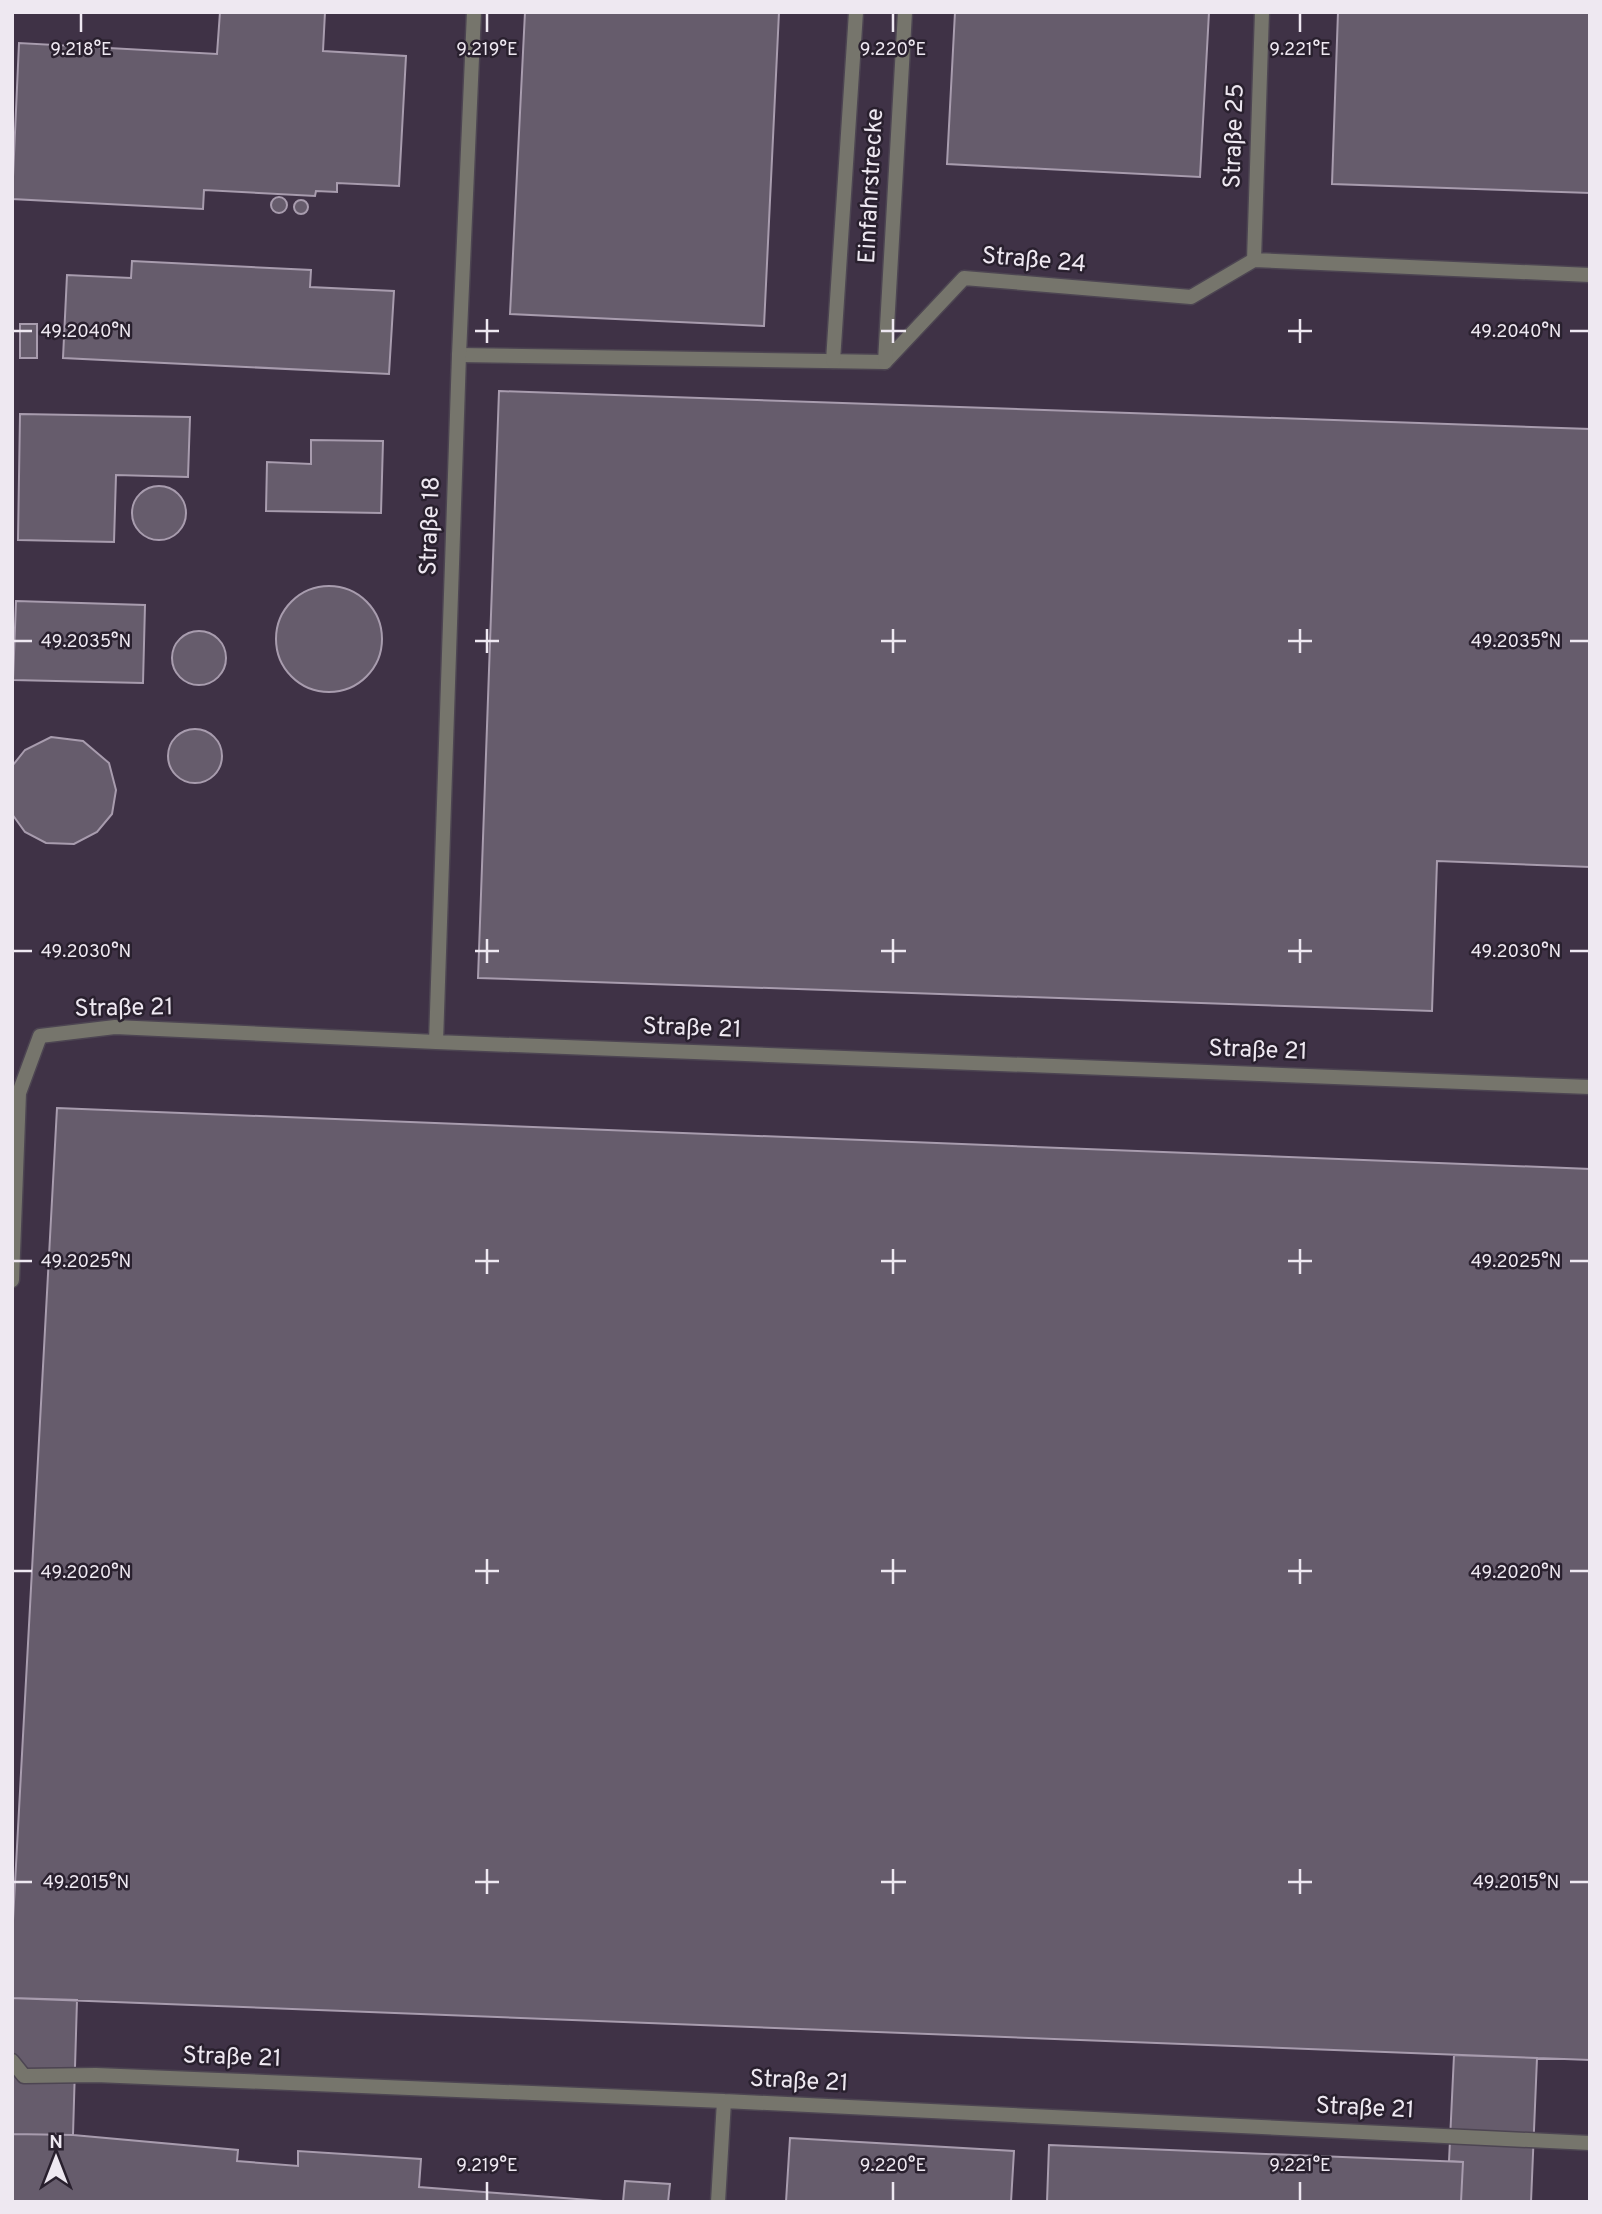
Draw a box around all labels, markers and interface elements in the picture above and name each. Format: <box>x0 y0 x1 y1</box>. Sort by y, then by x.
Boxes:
text: 9.218°E <box>50 39 112 62</box>
text: 9.219°E <box>456 39 518 62</box>
text: 9.220°E <box>860 39 926 62</box>
text: 9.221°E <box>1269 39 1331 62</box>
street label: Straße 25 <box>1218 83 1252 189</box>
street label: Einfahrstrecke <box>853 108 891 264</box>
street label: Straße 24 <box>980 241 1088 281</box>
text: 49.2040°N <box>40 321 132 344</box>
text: 49.2040°N <box>1470 321 1562 344</box>
street label: Straße 18 <box>414 476 448 576</box>
text: 49.2035°N <box>41 631 131 654</box>
text: 49.2035°N <box>1471 631 1561 654</box>
text: 49.2030°N <box>41 941 131 964</box>
text: 49.2030°N <box>1471 941 1561 964</box>
street label: Straße 21 <box>74 993 174 1025</box>
street label: Straße 21 <box>642 1012 742 1046</box>
street label: Straße 21 <box>1208 1034 1308 1068</box>
text: 49.2025°N <box>41 1251 131 1274</box>
text: 49.2025°N <box>1471 1251 1561 1274</box>
text: 49.2020°N <box>41 1562 131 1585</box>
text: 49.2020°N <box>1471 1562 1561 1585</box>
text: 49.2015°N <box>43 1872 129 1895</box>
text: 49.2015°N <box>1473 1872 1559 1895</box>
street label: Straße 21 <box>182 2041 282 2075</box>
street label: Straße 21 <box>749 2064 849 2100</box>
street label: Straße 21 <box>1315 2091 1415 2127</box>
north arrow <box>21 2123 91 2193</box>
text: N <box>49 2131 63 2155</box>
text: 9.219°E <box>456 2155 518 2178</box>
text: 9.220°E <box>860 2155 926 2178</box>
text: 9.221°E <box>1269 2155 1331 2178</box>

